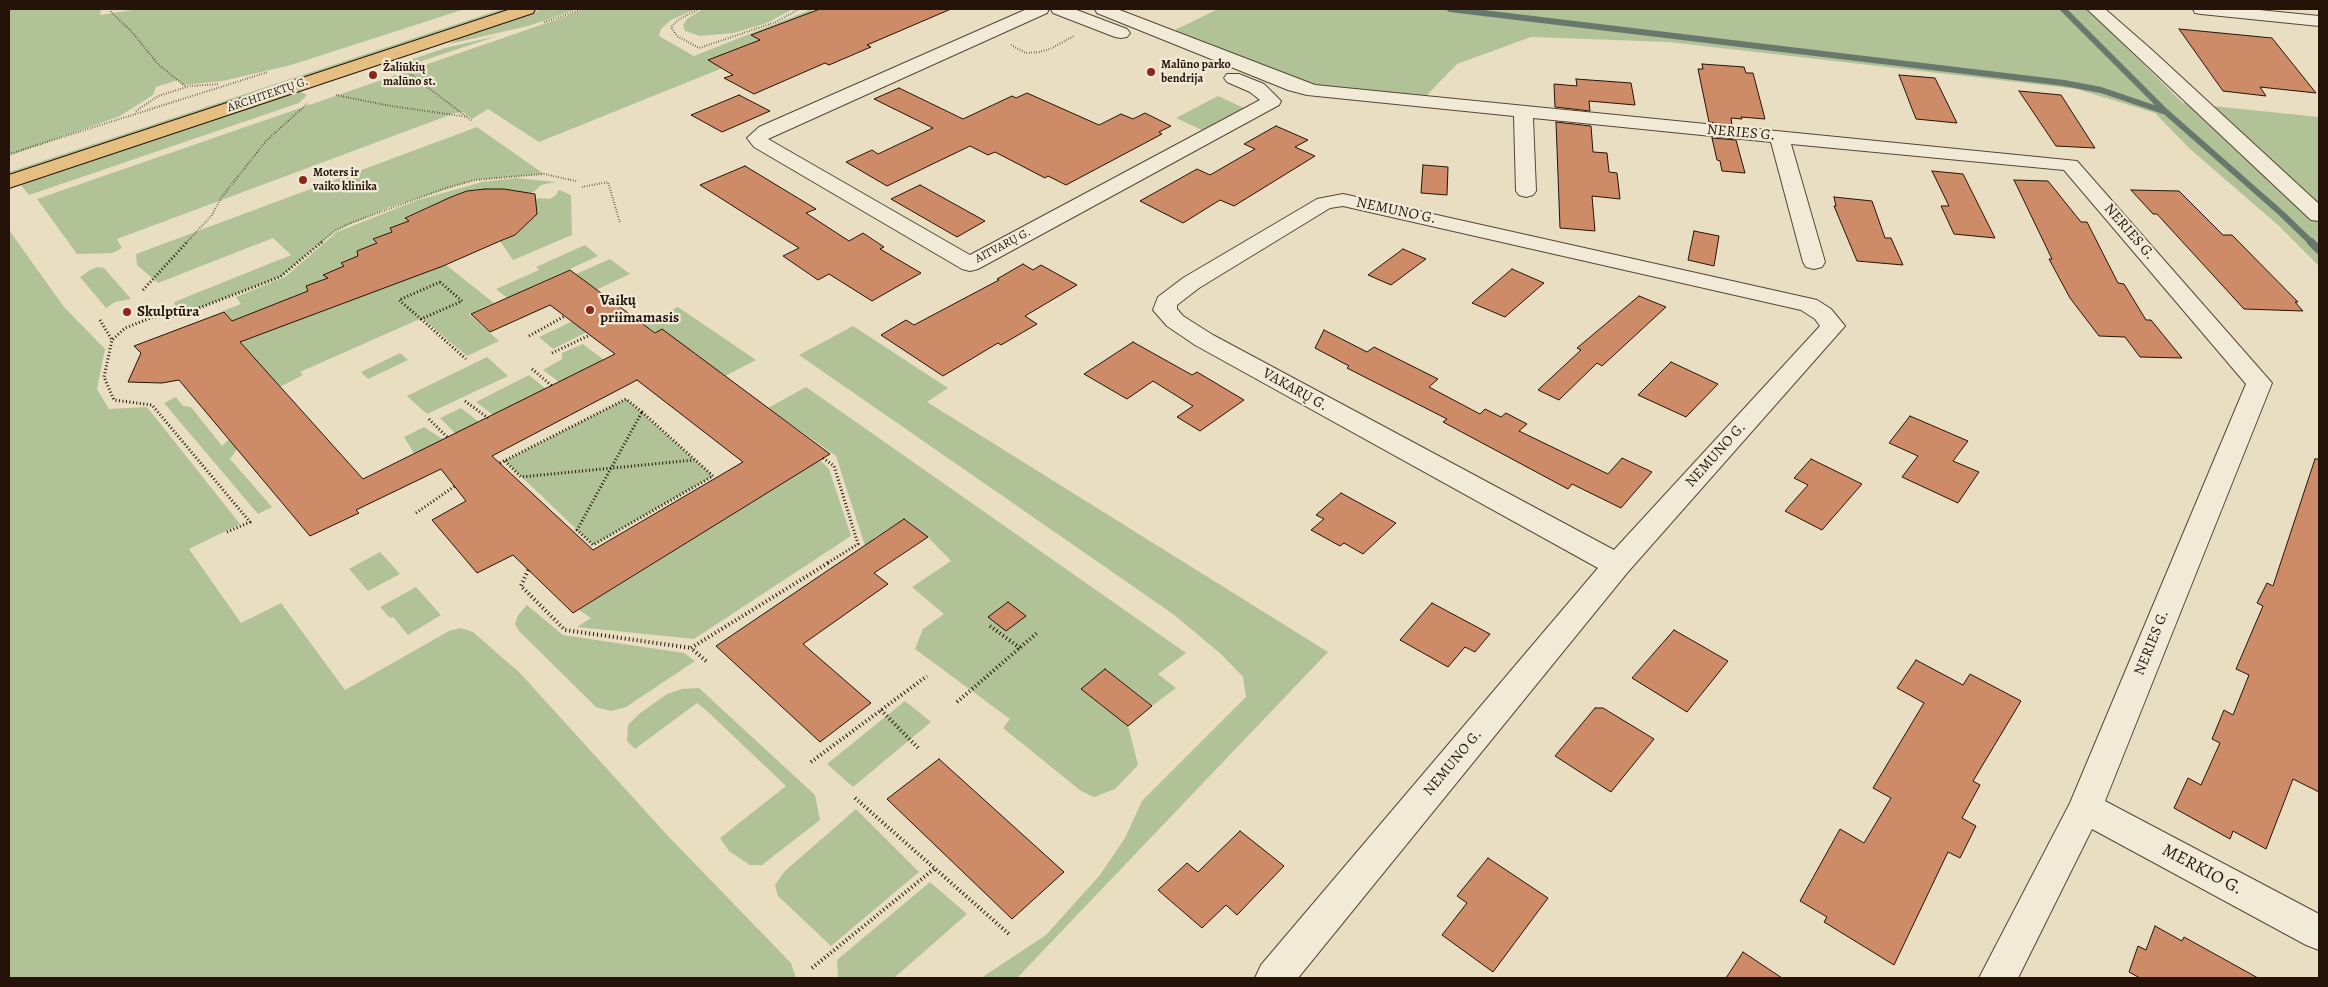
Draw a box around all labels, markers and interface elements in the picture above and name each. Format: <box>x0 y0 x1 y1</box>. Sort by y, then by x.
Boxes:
place label: Malūno parko bendrija <box>1161 58 1231 86</box>
place label: Žaliūkių malūno st. <box>383 61 436 89</box>
marker: Malūno parko bendrija <box>1145 66 1157 78</box>
marker: Žaliūkių malūno st. <box>367 69 379 81</box>
street label: ARCHITEKTŲ G. <box>226 74 310 116</box>
street label: NERIES G. <box>1706 121 1776 145</box>
place label: Moters ir vaiko klinika <box>313 166 377 194</box>
marker: Moters ir vaiko klinika <box>297 174 309 186</box>
street label: NEMUNO G. <box>1354 194 1438 228</box>
street label: NERIES G. <box>2100 200 2158 264</box>
street label: AITVARŲ G. <box>973 225 1033 267</box>
place label: Vaikų priimamasis <box>600 292 679 327</box>
place label: Skulptūra <box>137 303 199 321</box>
marker: Vaikų priimamasis <box>584 304 596 316</box>
marker: Skulptūra <box>121 306 133 318</box>
street label: VAKARŲ G. <box>1259 365 1331 415</box>
street label: NEMUNO G. <box>1682 419 1750 491</box>
street label: NERIES G. <box>2131 608 2173 678</box>
street label: NEMUNO G. <box>1420 726 1486 800</box>
street label: MERKIO G. <box>2158 840 2246 900</box>

